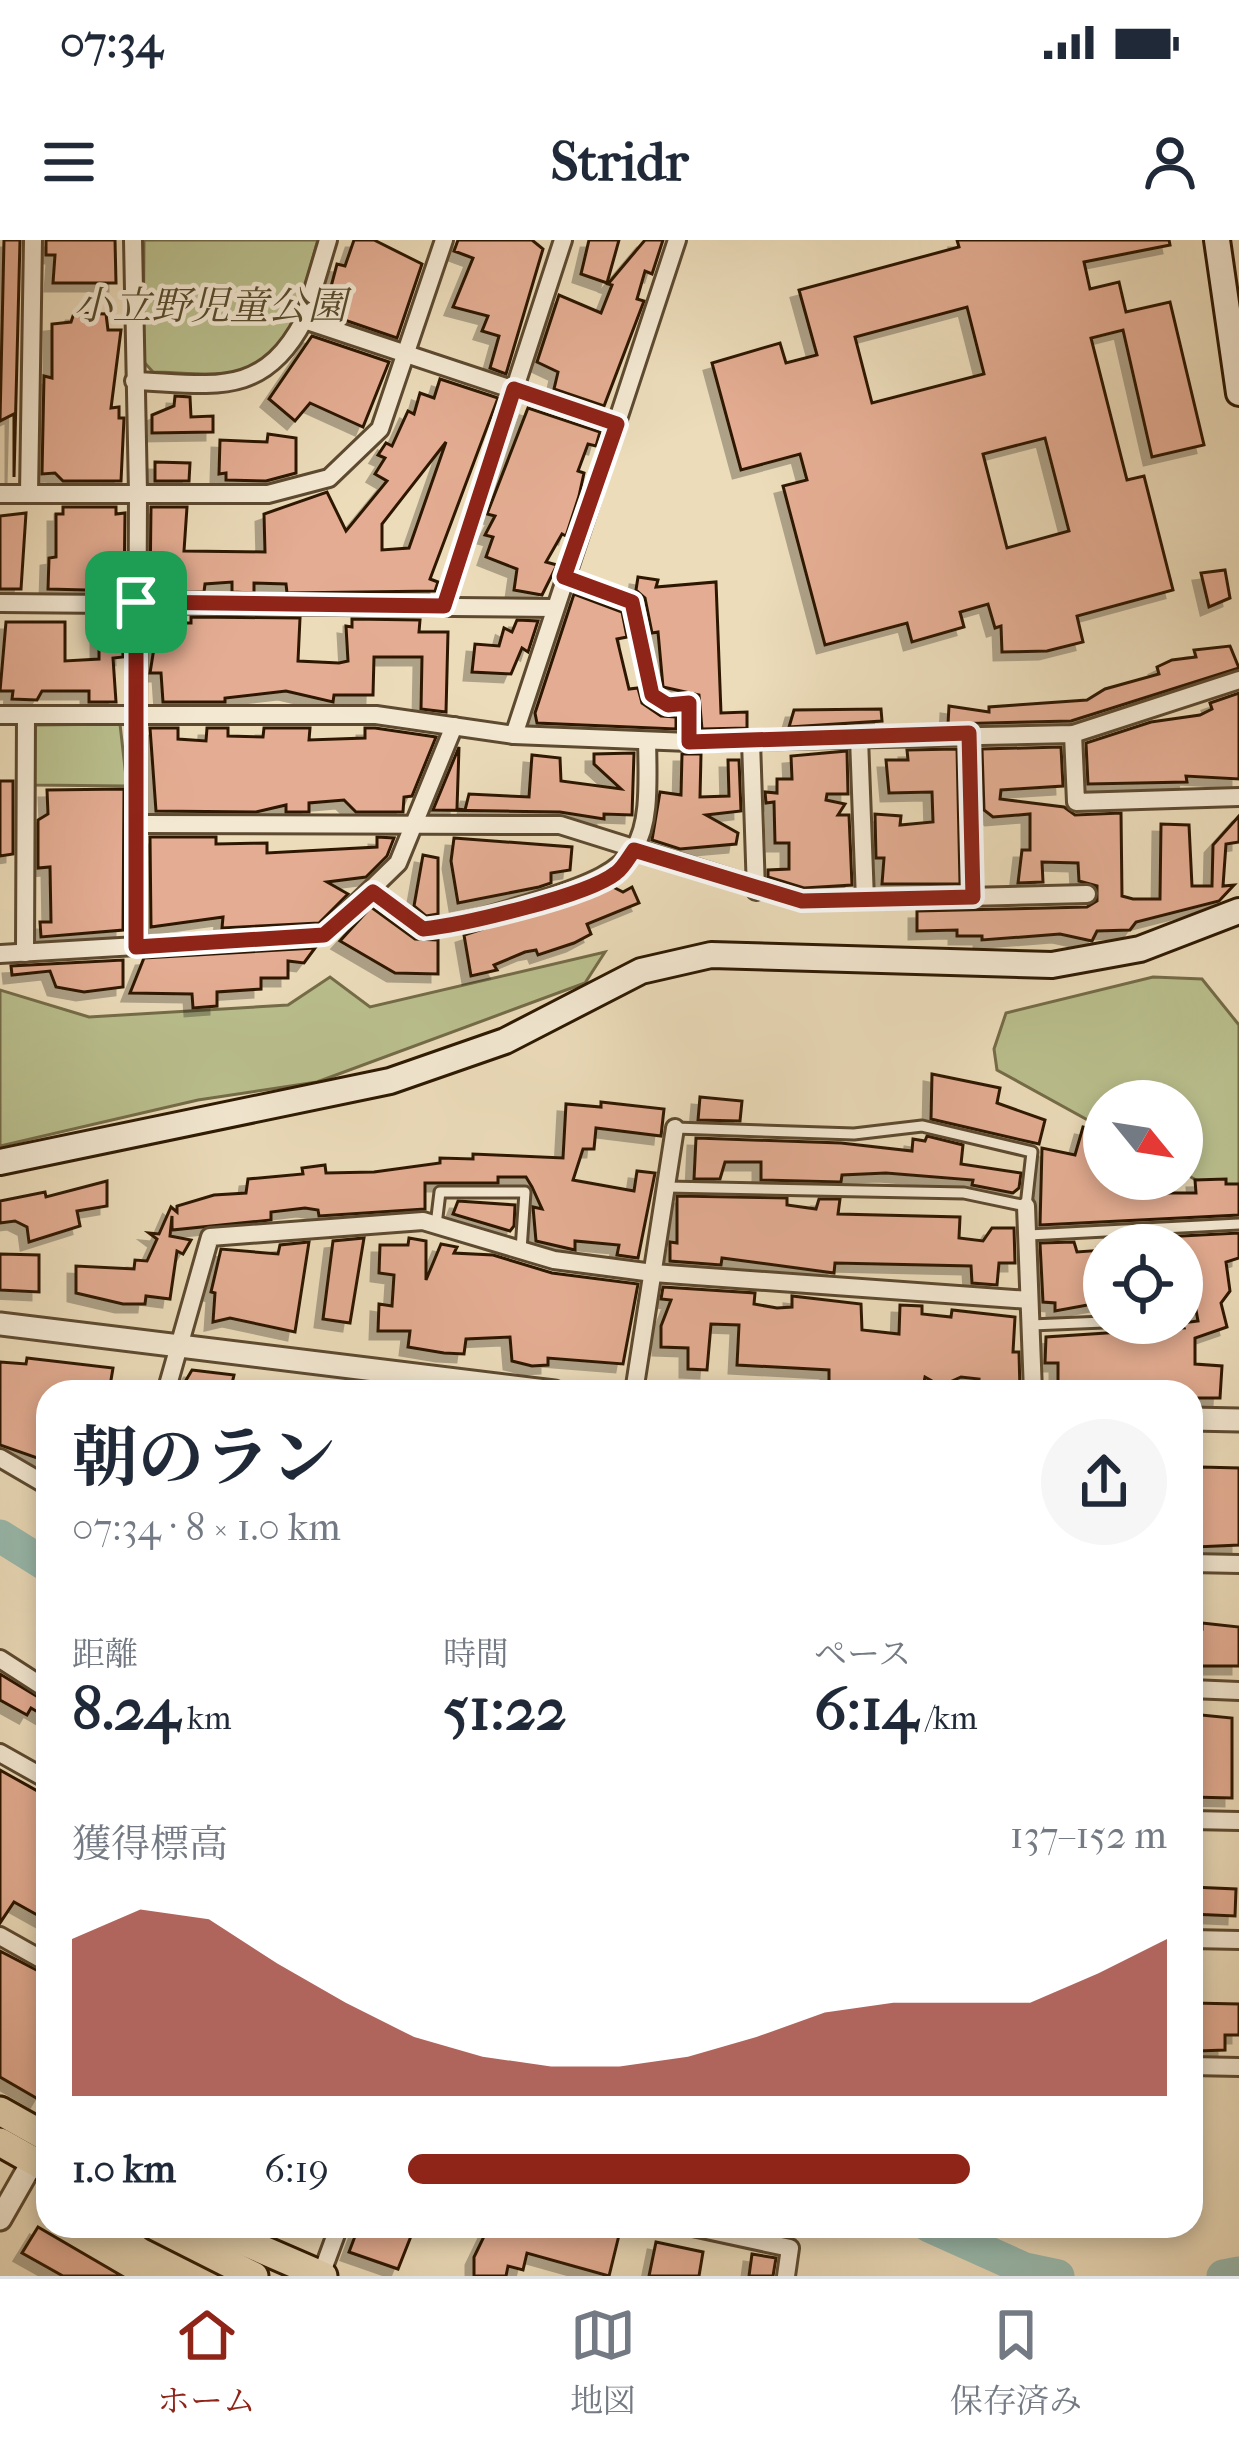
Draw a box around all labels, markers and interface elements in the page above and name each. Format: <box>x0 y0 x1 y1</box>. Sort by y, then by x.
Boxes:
text: 07:34 <box>60 16 162 69</box>
icon: menu <box>36 129 102 195</box>
icon: person <box>1137 129 1203 195</box>
text: Stridr <box>550 131 689 194</box>
park label: 小立野児童公園 <box>73 283 352 329</box>
pin <box>85 551 187 653</box>
icon: arrive <box>103 569 169 635</box>
north arrow <box>1083 1080 1203 1200</box>
map controls <box>1083 1080 1203 1344</box>
button: locate <box>1083 1224 1203 1344</box>
button: share <box>1041 1419 1167 1545</box>
text: 朝のラン <box>72 1420 336 1497</box>
text: 07:34 · 8 × 1.0 km <box>72 1504 341 1550</box>
text: 距離 <box>72 1635 138 1674</box>
text: 時間 <box>443 1635 509 1674</box>
text: ペース <box>814 1635 911 1674</box>
text: 8.24 <box>72 1674 180 1745</box>
text: 51:22 <box>443 1674 567 1745</box>
text: 6:14 <box>814 1674 918 1745</box>
text: km <box>180 1699 231 1738</box>
text: /km <box>918 1699 977 1738</box>
text: 137–152 m <box>1010 1812 1167 1858</box>
text: 獲得標高 <box>72 1821 228 1867</box>
text: 1.0 km <box>72 2146 176 2192</box>
text: 6:19 <box>264 2146 329 2192</box>
tab: ホーム <box>157 2302 256 2421</box>
tab: 地図 <box>570 2302 636 2421</box>
tab: 保存済み <box>950 2302 1082 2421</box>

